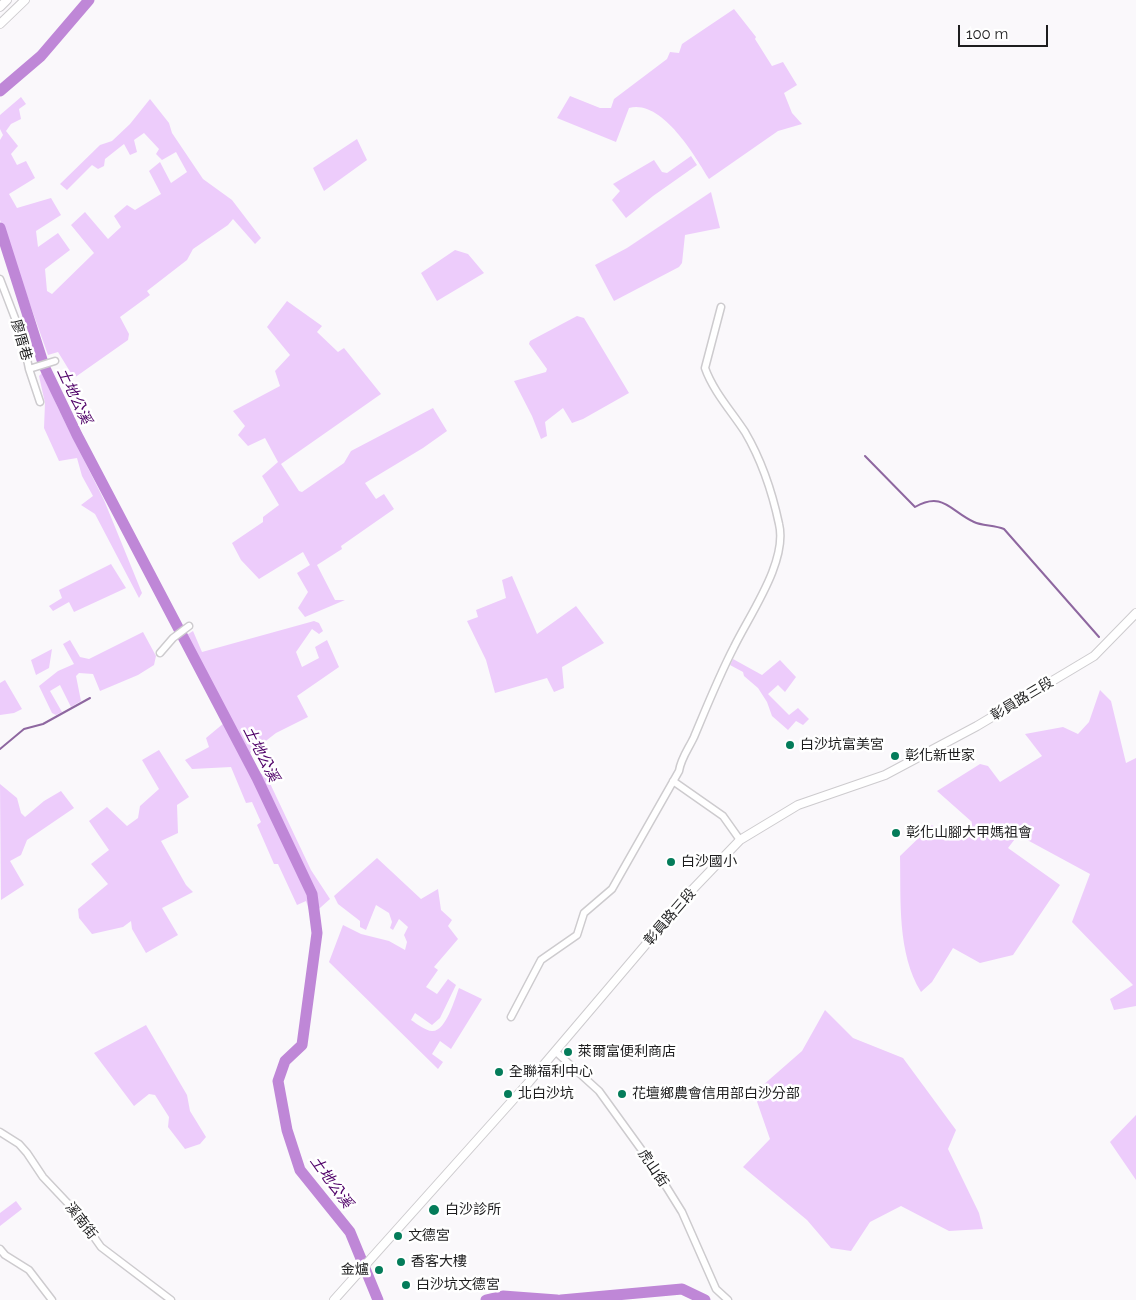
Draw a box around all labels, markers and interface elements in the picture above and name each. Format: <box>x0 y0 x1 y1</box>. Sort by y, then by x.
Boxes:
scale bar <box>961 15 1051 47</box>
text: 100 m <box>966 25 1008 43</box>
street label: 廖厝巷 <box>7 317 35 363</box>
water label: 土地公溪 <box>53 365 95 427</box>
street label: 彰員路三段 <box>988 674 1056 724</box>
water label: 土地公溪 <box>239 723 283 785</box>
place label: 白沙坑富美宮 <box>800 737 884 753</box>
marker: 白沙坑富美宮 <box>784 739 796 751</box>
place label: 彰化新世家 <box>905 748 975 764</box>
marker: 彰化新世家 <box>889 750 901 762</box>
place label: 彰化山腳大甲媽祖會 <box>906 825 1032 841</box>
marker: 彰化山腳大甲媽祖會 <box>890 827 902 839</box>
place label: 白沙國小 <box>681 854 737 870</box>
marker: 白沙國小 <box>665 856 677 868</box>
street label: 彰員路三段 <box>641 885 699 949</box>
place label: 萊爾富便利商店 <box>578 1044 676 1060</box>
marker: 萊爾富便利商店 <box>562 1046 574 1058</box>
place label: 全聯福利中心 <box>509 1064 593 1080</box>
marker: 全聯福利中心 <box>493 1066 505 1078</box>
place label: 北白沙坑 <box>518 1086 574 1102</box>
place label: 花壇鄉農會信用部白沙分部 <box>632 1086 800 1102</box>
marker: 北白沙坑 <box>502 1088 514 1100</box>
marker: 花壇鄉農會信用部白沙分部 <box>616 1088 628 1100</box>
street label: 虎山街 <box>634 1146 672 1190</box>
water label: 土地公溪 <box>306 1152 356 1212</box>
street label: 溪南街 <box>61 1199 101 1243</box>
place label: 白沙診所 <box>445 1202 501 1218</box>
marker: 白沙診所 <box>427 1203 441 1217</box>
place label: 文德宮 <box>408 1228 450 1244</box>
marker: 文德宮 <box>392 1230 404 1242</box>
place label: 香客大樓 <box>411 1254 467 1270</box>
marker: 香客大樓 <box>395 1256 407 1268</box>
place label: 金爐 <box>341 1262 369 1278</box>
marker: 金爐 <box>373 1264 385 1276</box>
place label: 白沙坑文德宮 <box>416 1277 500 1293</box>
marker: 白沙坑文德宮 <box>400 1279 412 1291</box>

